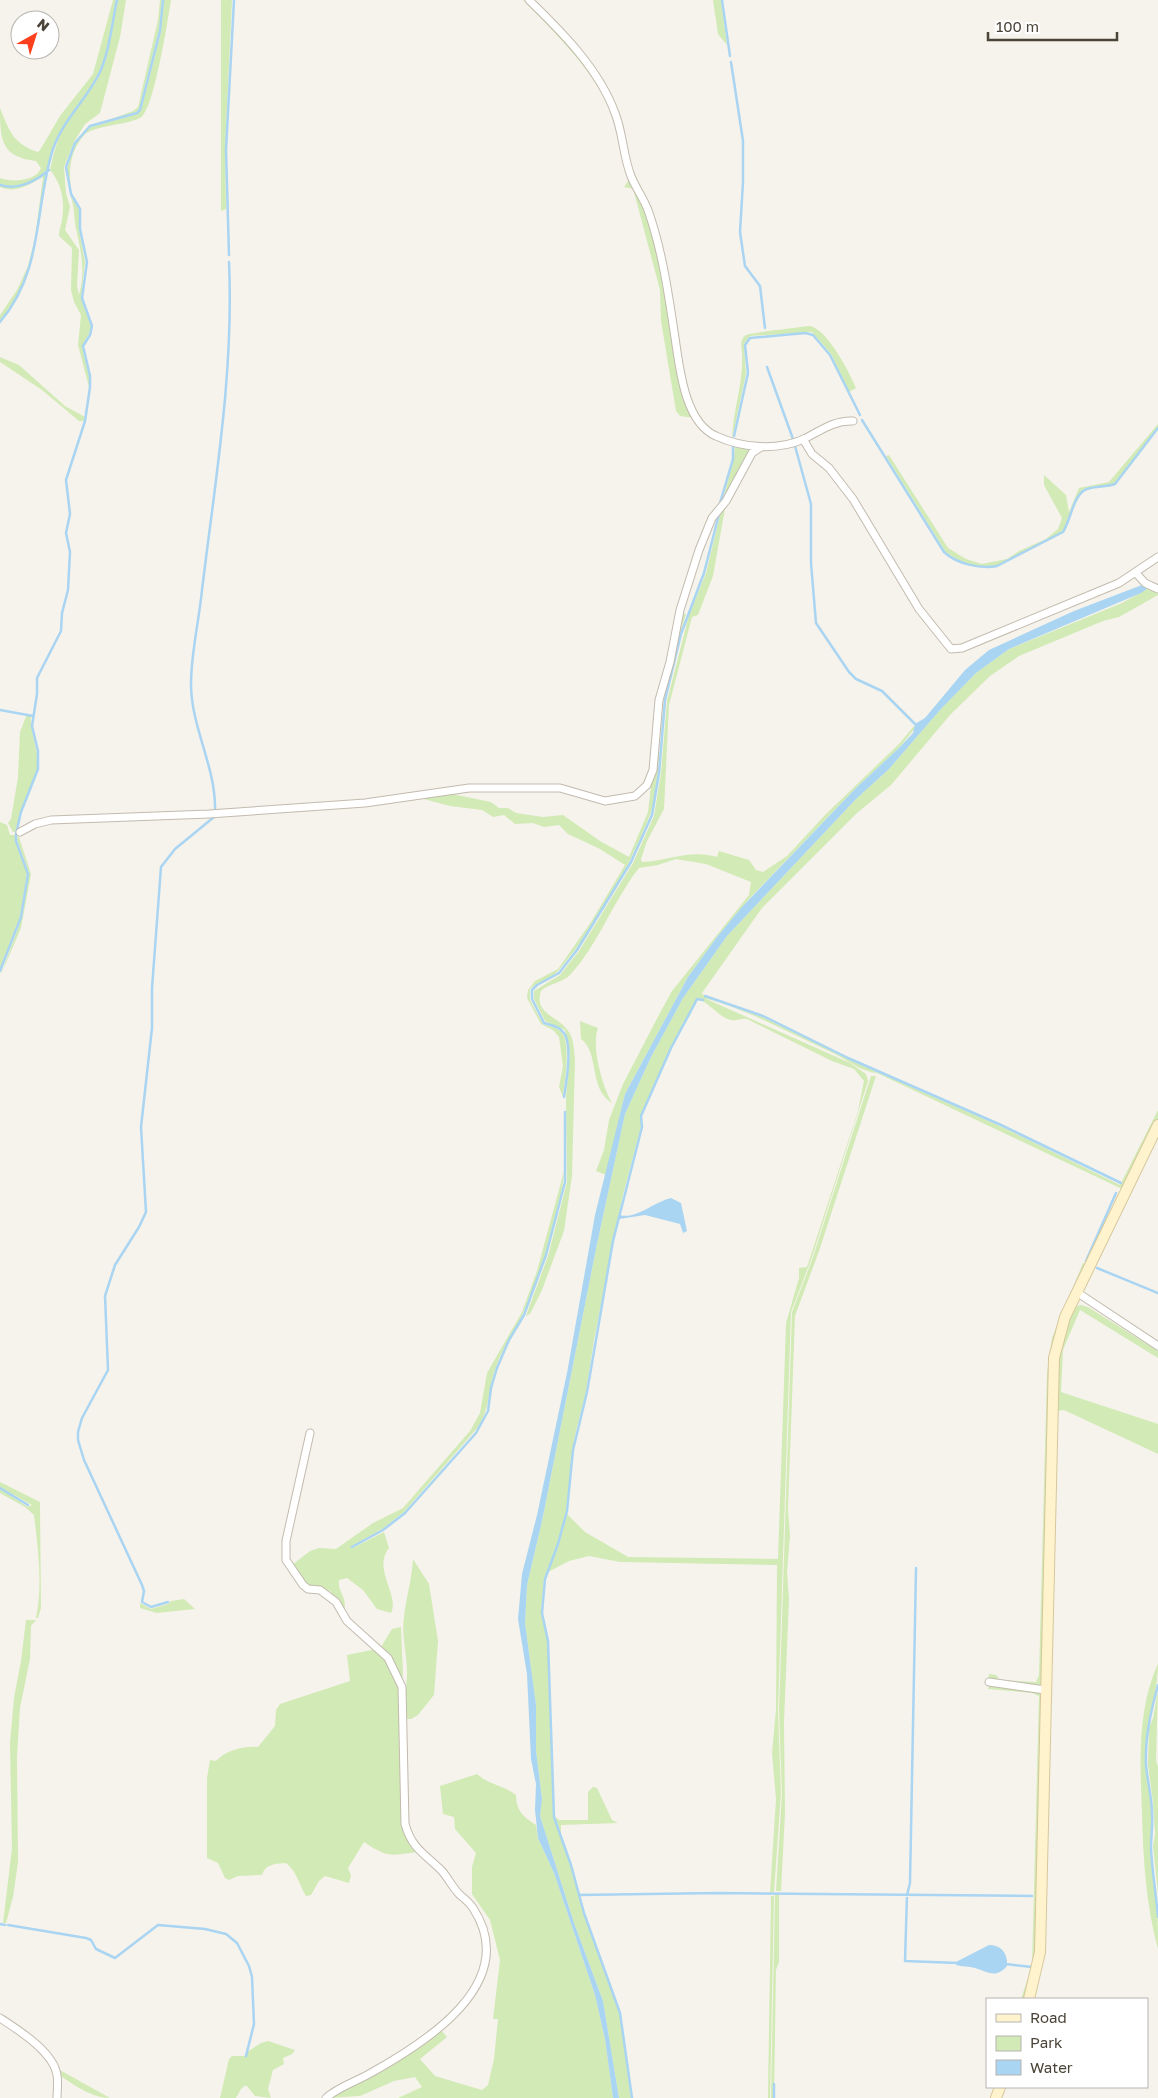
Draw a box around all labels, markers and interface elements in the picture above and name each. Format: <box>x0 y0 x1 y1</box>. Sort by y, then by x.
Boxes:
north arrow <box>10 10 60 60</box>
scale bar <box>988 10 1117 42</box>
text: N <box>34 15 53 34</box>
text: 100 m <box>996 17 1039 35</box>
legend <box>986 1998 1148 2088</box>
text: Road <box>1030 2008 1067 2026</box>
text: Park <box>1030 2033 1063 2051</box>
text: Water <box>1030 2058 1073 2076</box>

